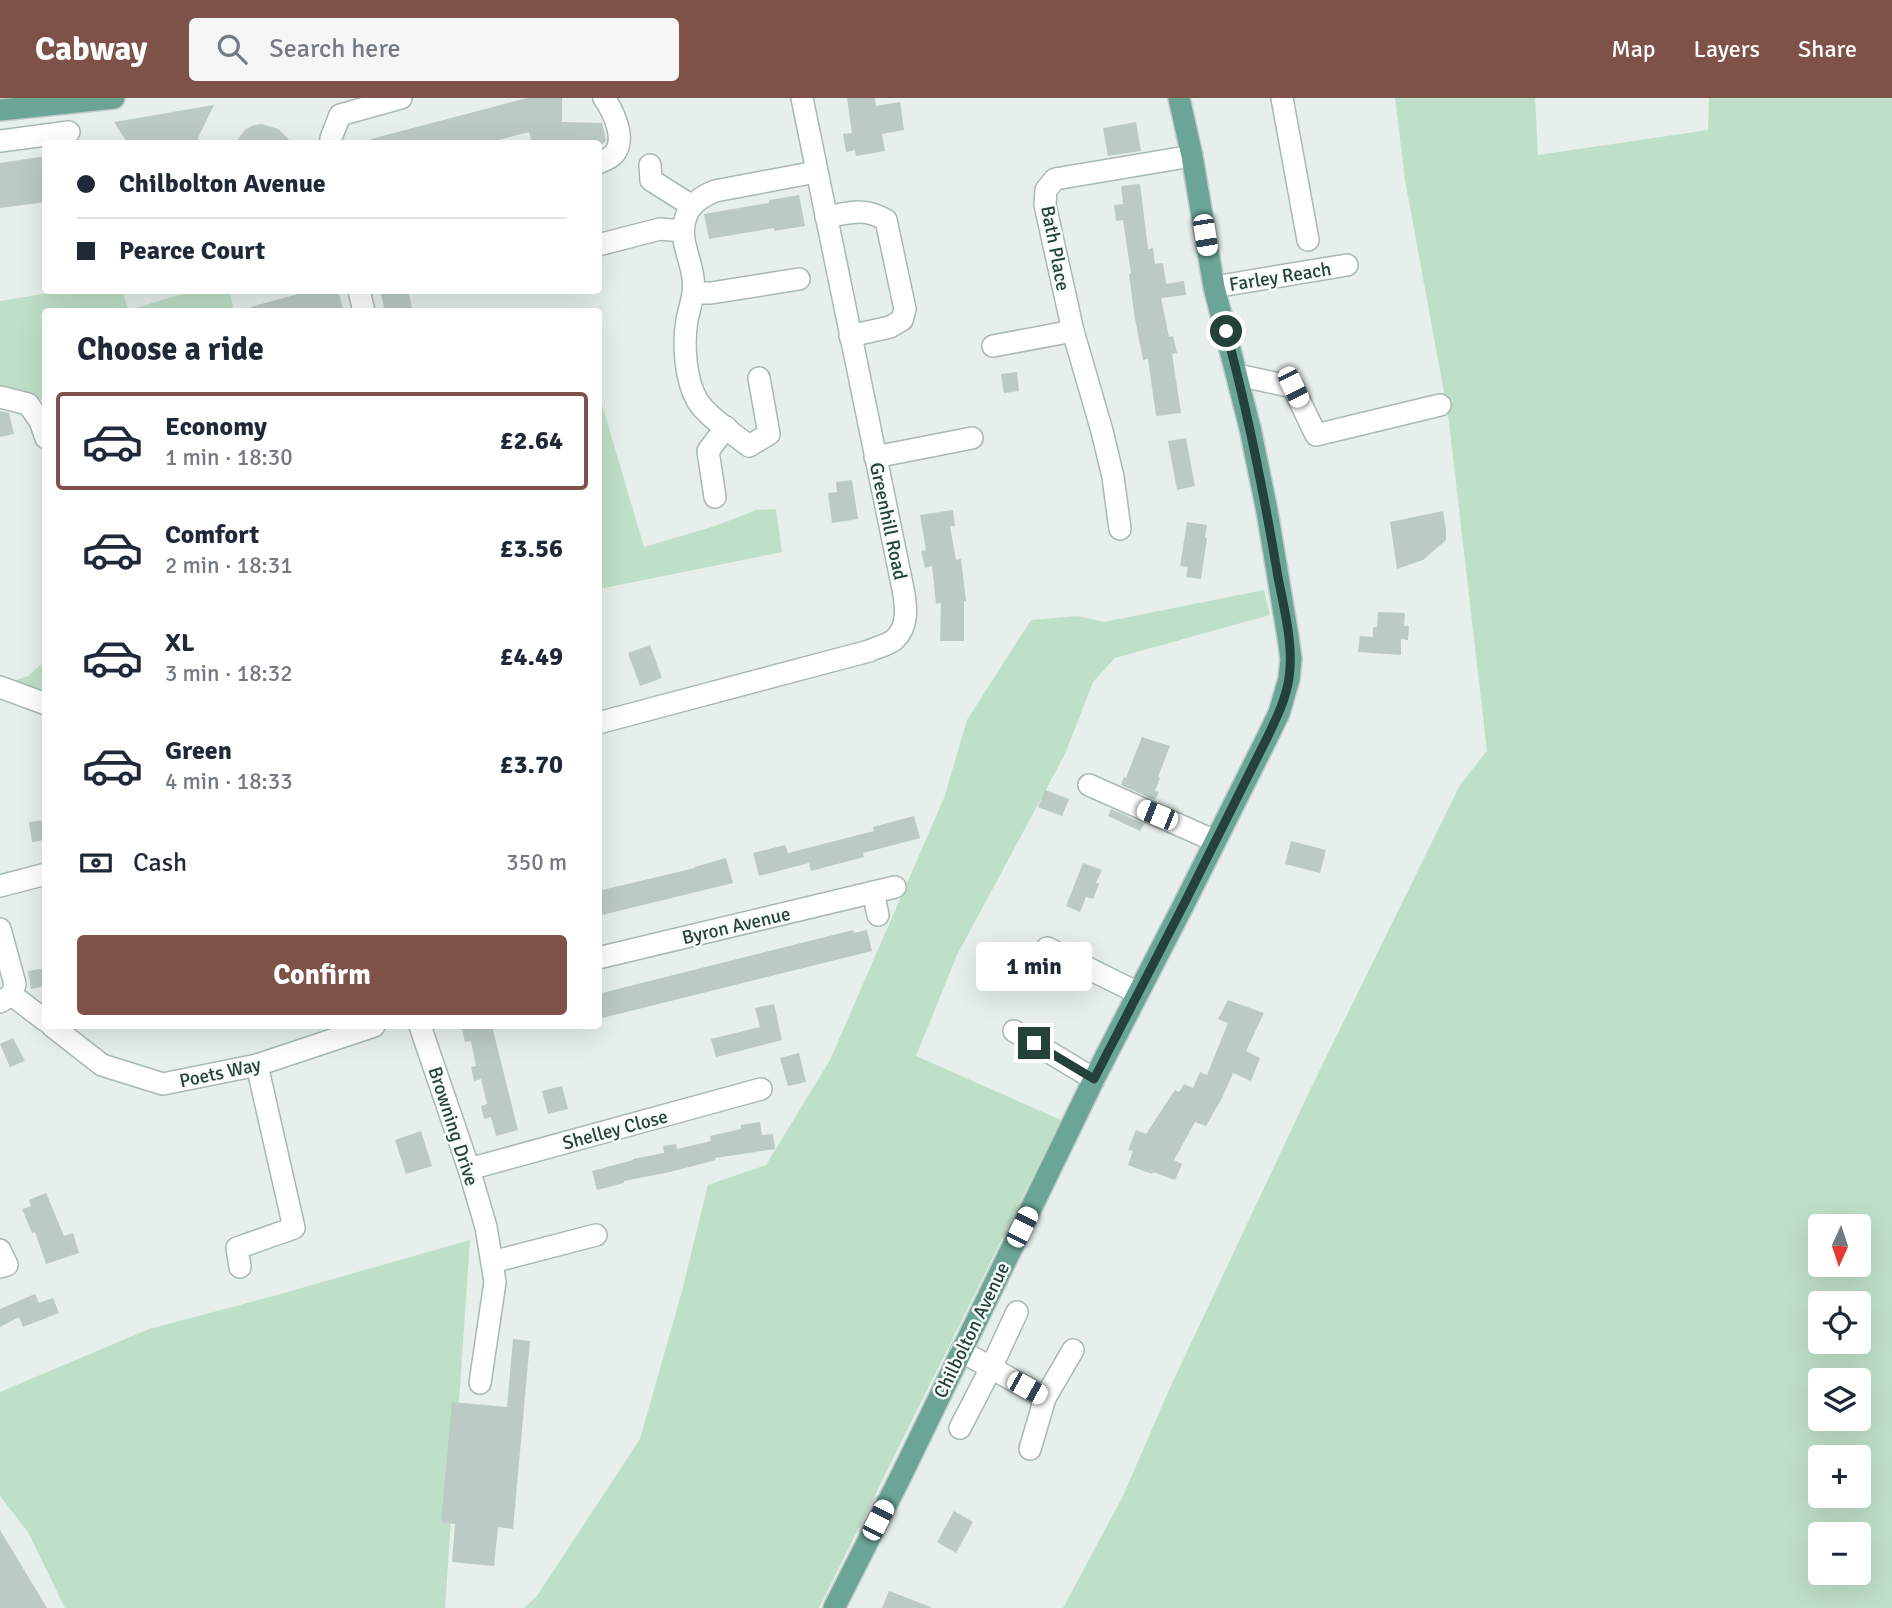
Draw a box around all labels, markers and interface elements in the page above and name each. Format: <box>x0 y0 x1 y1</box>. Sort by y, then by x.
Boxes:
search box <box>189 18 679 81</box>
text: Cabway <box>35 29 147 70</box>
icon: search <box>213 30 251 68</box>
text: Search here <box>269 33 400 65</box>
text: Map <box>1611 34 1656 64</box>
text: Layers <box>1694 34 1760 64</box>
text: Share <box>1798 34 1857 64</box>
text: Chilbolton Avenue <box>119 168 326 200</box>
street label: Bath Place <box>1035 203 1075 293</box>
car <box>1192 213 1219 257</box>
text: Pearce Court <box>119 235 265 267</box>
street label: Farley Reach <box>1227 257 1333 297</box>
route start <box>1210 315 1242 347</box>
text: Choose a ride <box>77 330 264 369</box>
car <box>1275 364 1312 410</box>
icon: car <box>81 410 144 473</box>
text: Economy <box>165 411 267 443</box>
text: £2.64 <box>499 425 563 457</box>
text: 1 min · 18:30 <box>165 443 293 472</box>
street label: Greenhill Road <box>864 460 912 582</box>
icon: car <box>81 518 144 581</box>
text: Comfort <box>165 519 259 551</box>
text: £3.56 <box>499 533 563 565</box>
text: 2 min · 18:31 <box>165 551 293 580</box>
icon: car <box>81 626 144 689</box>
text: XL <box>165 627 195 659</box>
text: £4.49 <box>499 641 563 673</box>
text: 3 min · 18:32 <box>165 659 293 688</box>
icon: car <box>81 734 144 797</box>
text: Green <box>165 735 232 767</box>
text: £3.70 <box>499 749 563 781</box>
text: 4 min · 18:33 <box>165 767 293 796</box>
car <box>1134 797 1181 833</box>
icon: cash <box>77 844 115 882</box>
text: Cash <box>133 847 187 879</box>
text: 350 m <box>506 848 567 877</box>
street label: Byron Avenue <box>680 902 793 950</box>
button: Confirm <box>77 935 567 1015</box>
callout: 1 min <box>976 942 1092 990</box>
text: 1 min <box>1006 952 1062 981</box>
route end <box>1018 1027 1050 1059</box>
street label: Poets Way <box>177 1053 263 1093</box>
street label: Browning Drive <box>422 1064 484 1189</box>
street label: Shelley Close <box>560 1104 671 1156</box>
car <box>1004 1204 1041 1250</box>
north arrow <box>1808 1214 1871 1278</box>
map controls <box>1808 1214 1871 1585</box>
street label: Chilbolton Avenue <box>929 1259 1015 1402</box>
button: locate <box>1808 1291 1871 1354</box>
button: layers <box>1808 1368 1871 1431</box>
car <box>1004 1369 1051 1407</box>
button: + <box>1808 1445 1871 1508</box>
car <box>860 1497 897 1543</box>
button: − <box>1808 1522 1871 1585</box>

